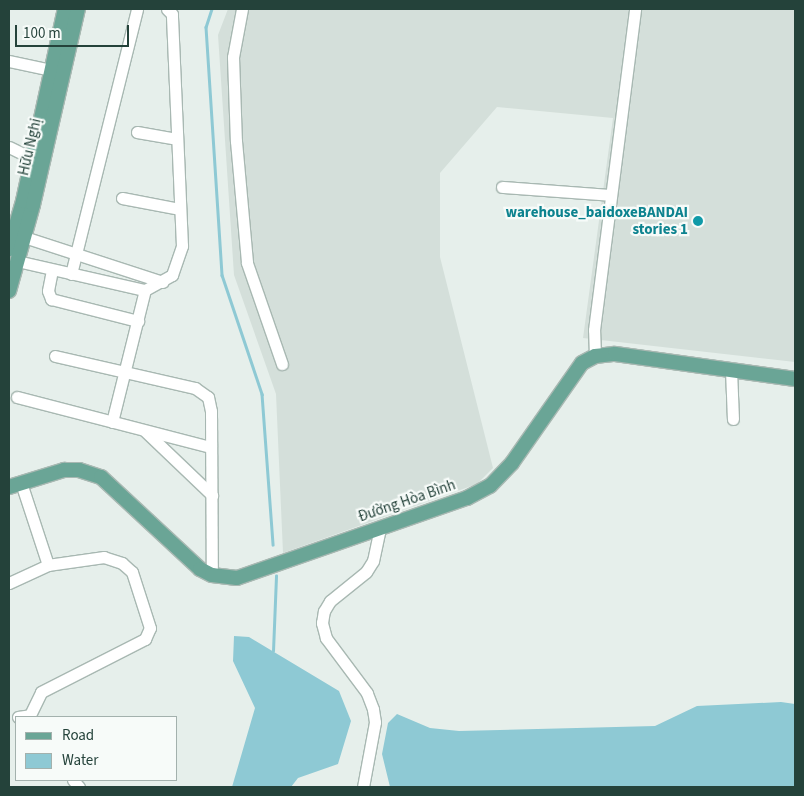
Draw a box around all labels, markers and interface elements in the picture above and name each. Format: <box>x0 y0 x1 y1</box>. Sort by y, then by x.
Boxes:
scale bar <box>18 15 131 47</box>
text: 100 m <box>23 23 61 44</box>
street label: Hữu Nghị <box>15 117 45 177</box>
place label: warehouse_baidoxeBANDAI stories 1 <box>505 203 688 238</box>
marker: warehouse_baidoxeBANDAI stories 1 <box>692 215 704 227</box>
street label: Đường Hòa Bình <box>356 476 458 526</box>
legend <box>15 716 178 781</box>
text: Road <box>62 725 94 746</box>
text: Water <box>62 750 98 771</box>

